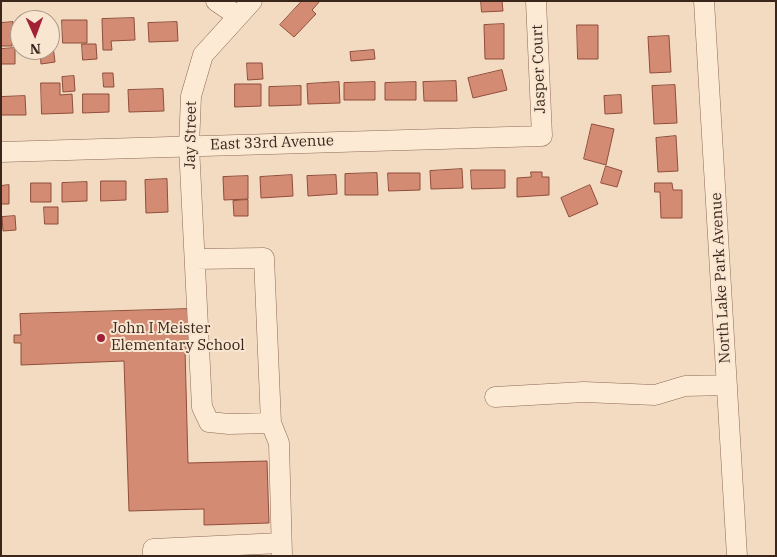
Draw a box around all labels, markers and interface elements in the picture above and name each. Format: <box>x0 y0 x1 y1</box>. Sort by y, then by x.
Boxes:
north arrow <box>10 10 60 60</box>
street label: Jasper Court <box>528 24 550 114</box>
text: N <box>30 40 41 58</box>
street label: Jay Street <box>181 101 201 169</box>
street label: East 33rd Avenue <box>210 132 334 154</box>
street label: North Lake Park Avenue <box>708 192 734 364</box>
place label: John I Meister Elementary School <box>111 320 245 355</box>
marker: John I Meister Elementary School <box>95 332 107 344</box>

